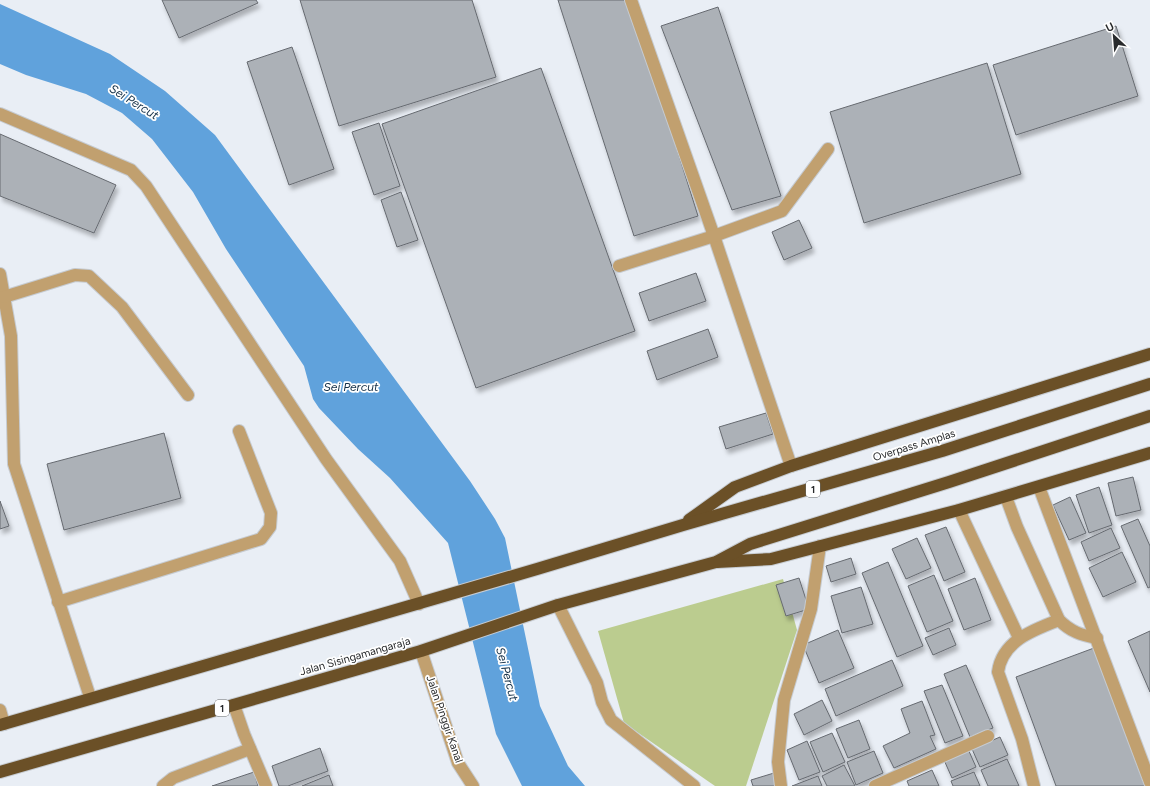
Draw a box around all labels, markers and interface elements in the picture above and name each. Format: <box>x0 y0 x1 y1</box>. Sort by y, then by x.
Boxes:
north arrow <box>1094 16 1134 56</box>
text: U <box>1104 20 1116 35</box>
water label: Sei Percut <box>107 81 161 123</box>
water label: Sei Percut <box>323 380 379 394</box>
street label: Overpass Amplas <box>871 427 957 464</box>
road number: 1 <box>806 481 820 497</box>
street label: Jalan Sisingamangaraja <box>298 634 412 678</box>
water label: Sei Percut <box>493 646 521 703</box>
street label: Jalan Pinggir Kanal <box>423 674 466 765</box>
road number: 1 <box>215 700 229 716</box>

